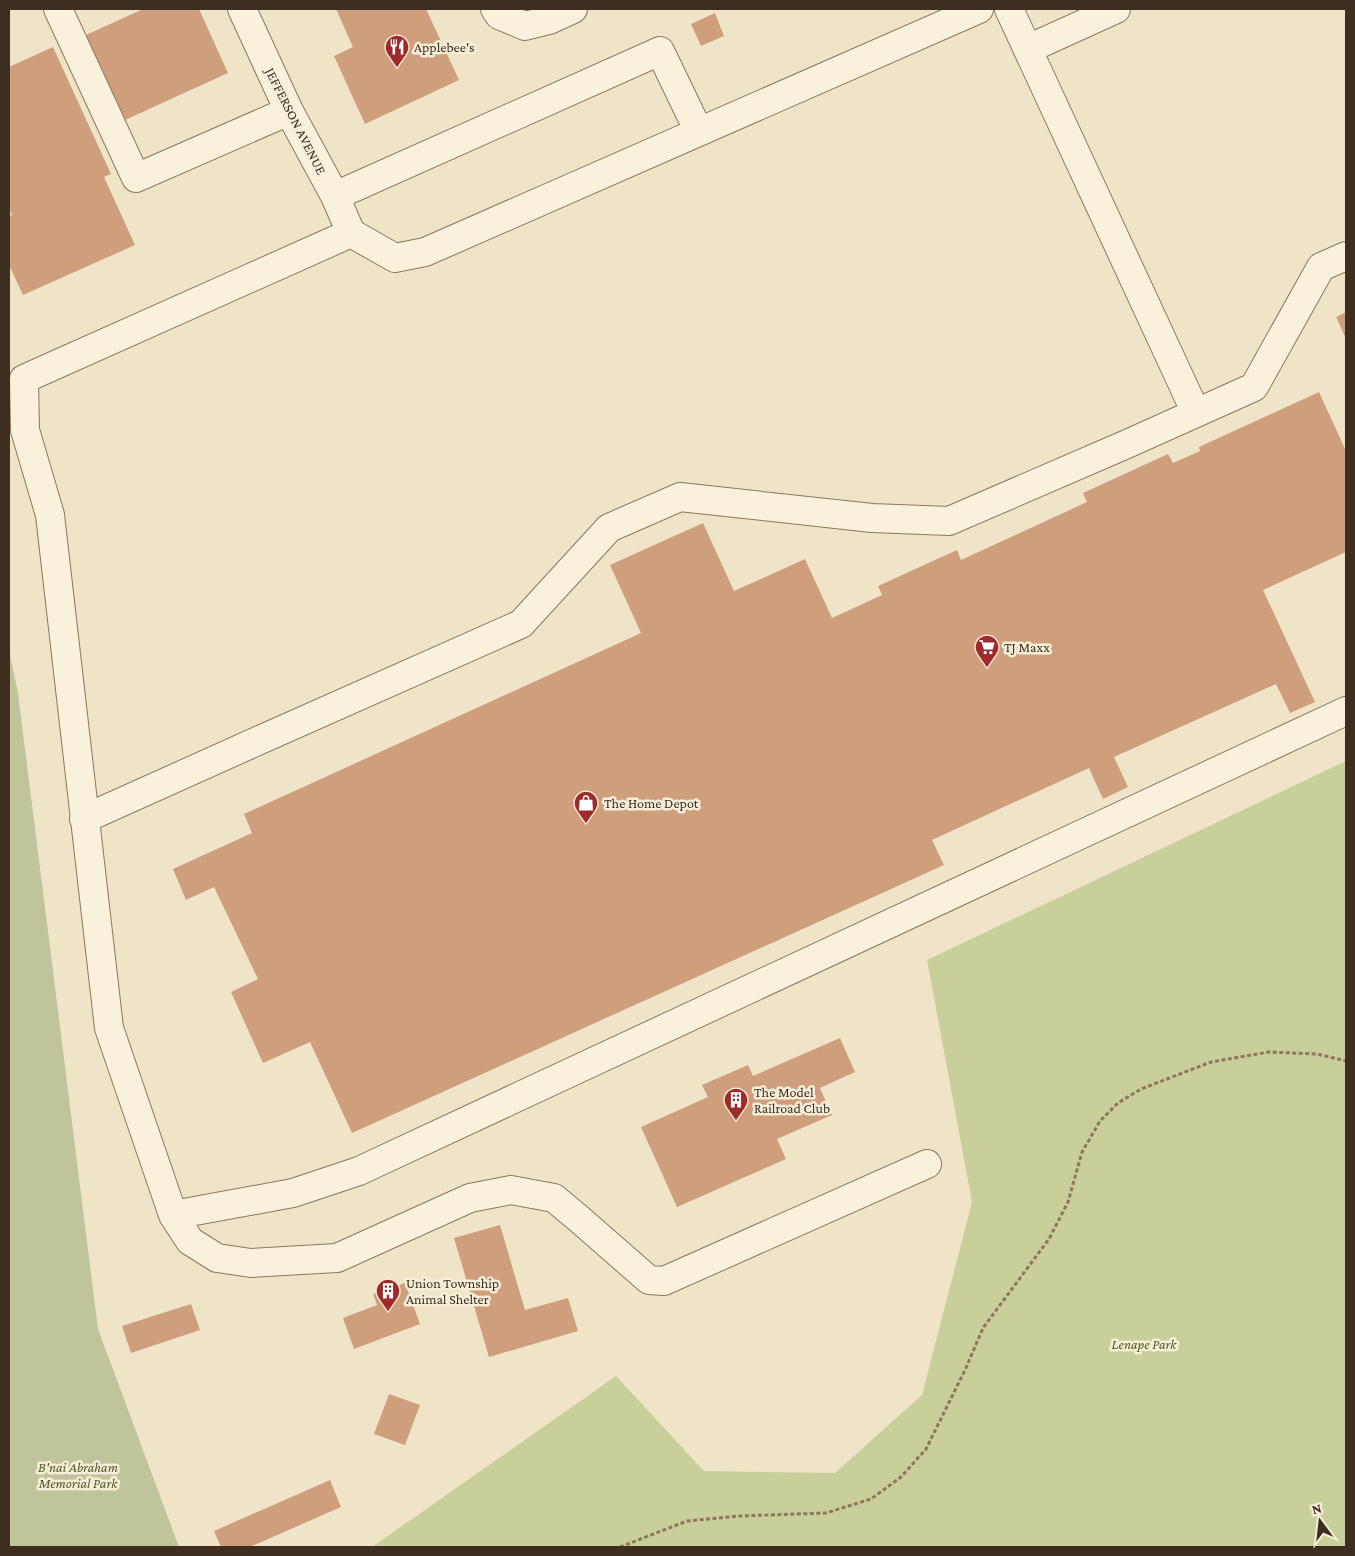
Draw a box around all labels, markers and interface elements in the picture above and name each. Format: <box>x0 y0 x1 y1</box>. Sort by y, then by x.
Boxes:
restaurant icon: Applebee's <box>384 34 410 68</box>
place label: Applebee's <box>414 39 475 55</box>
street label: JEFFERSON AVENUE <box>261 63 330 177</box>
supermarket icon: TJ Maxx <box>974 634 1000 668</box>
place label: TJ Maxx <box>1004 639 1050 655</box>
shop icon: The Home Depot <box>573 790 599 824</box>
place label: The Home Depot <box>604 795 699 811</box>
place label: The Model Railroad Club <box>754 1084 830 1116</box>
building icon: The Model Railroad Club <box>723 1087 749 1121</box>
place label: Union Township Animal Shelter <box>406 1275 499 1307</box>
building icon: Union Township Animal Shelter <box>375 1278 401 1312</box>
park label: Lenape Park <box>1112 1336 1177 1352</box>
park label: B'nai Abraham Memorial Park <box>38 1459 118 1491</box>
north arrow <box>1295 1496 1345 1546</box>
text: N <box>1310 1499 1324 1517</box>

